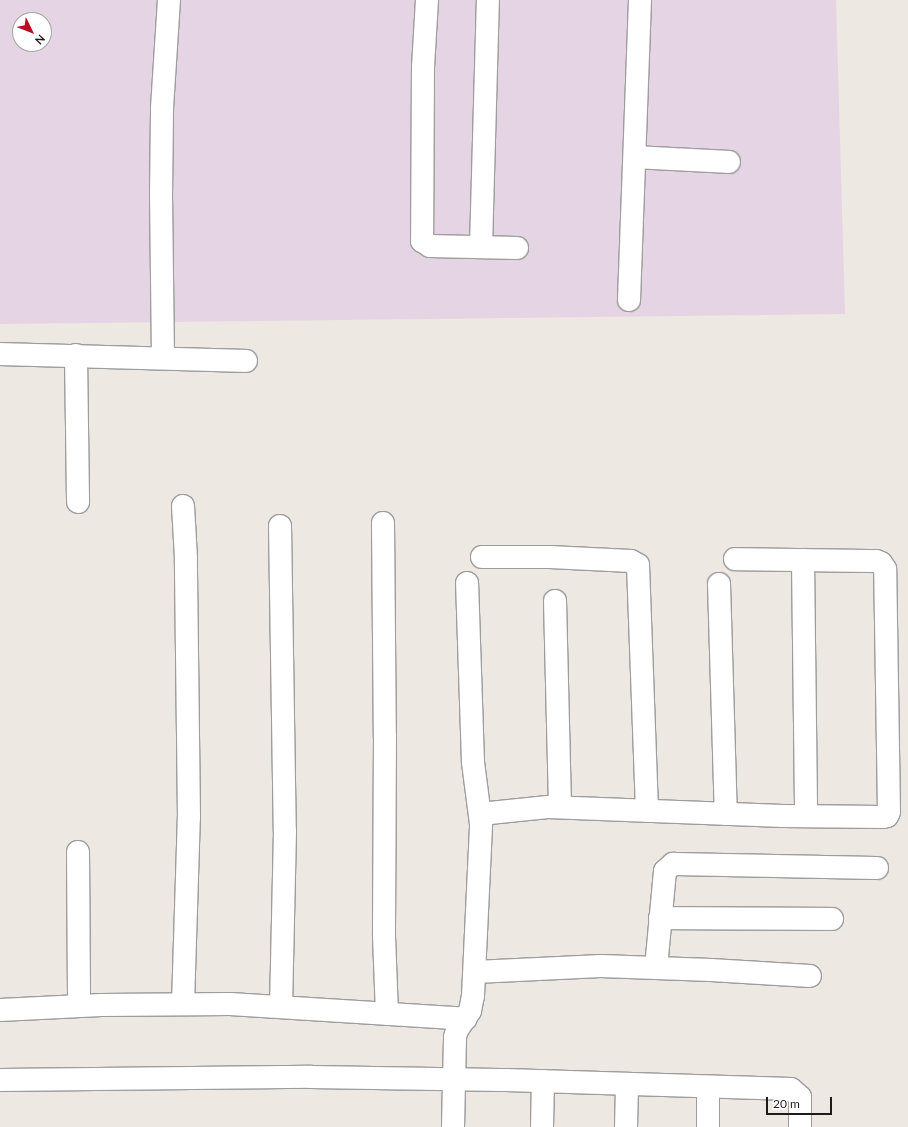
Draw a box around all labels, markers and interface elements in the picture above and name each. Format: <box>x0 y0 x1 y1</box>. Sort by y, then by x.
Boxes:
north arrow <box>12 12 52 52</box>
text: N <box>33 32 48 47</box>
scale bar <box>768 1089 834 1115</box>
text: 20 m <box>773 1096 800 1111</box>

